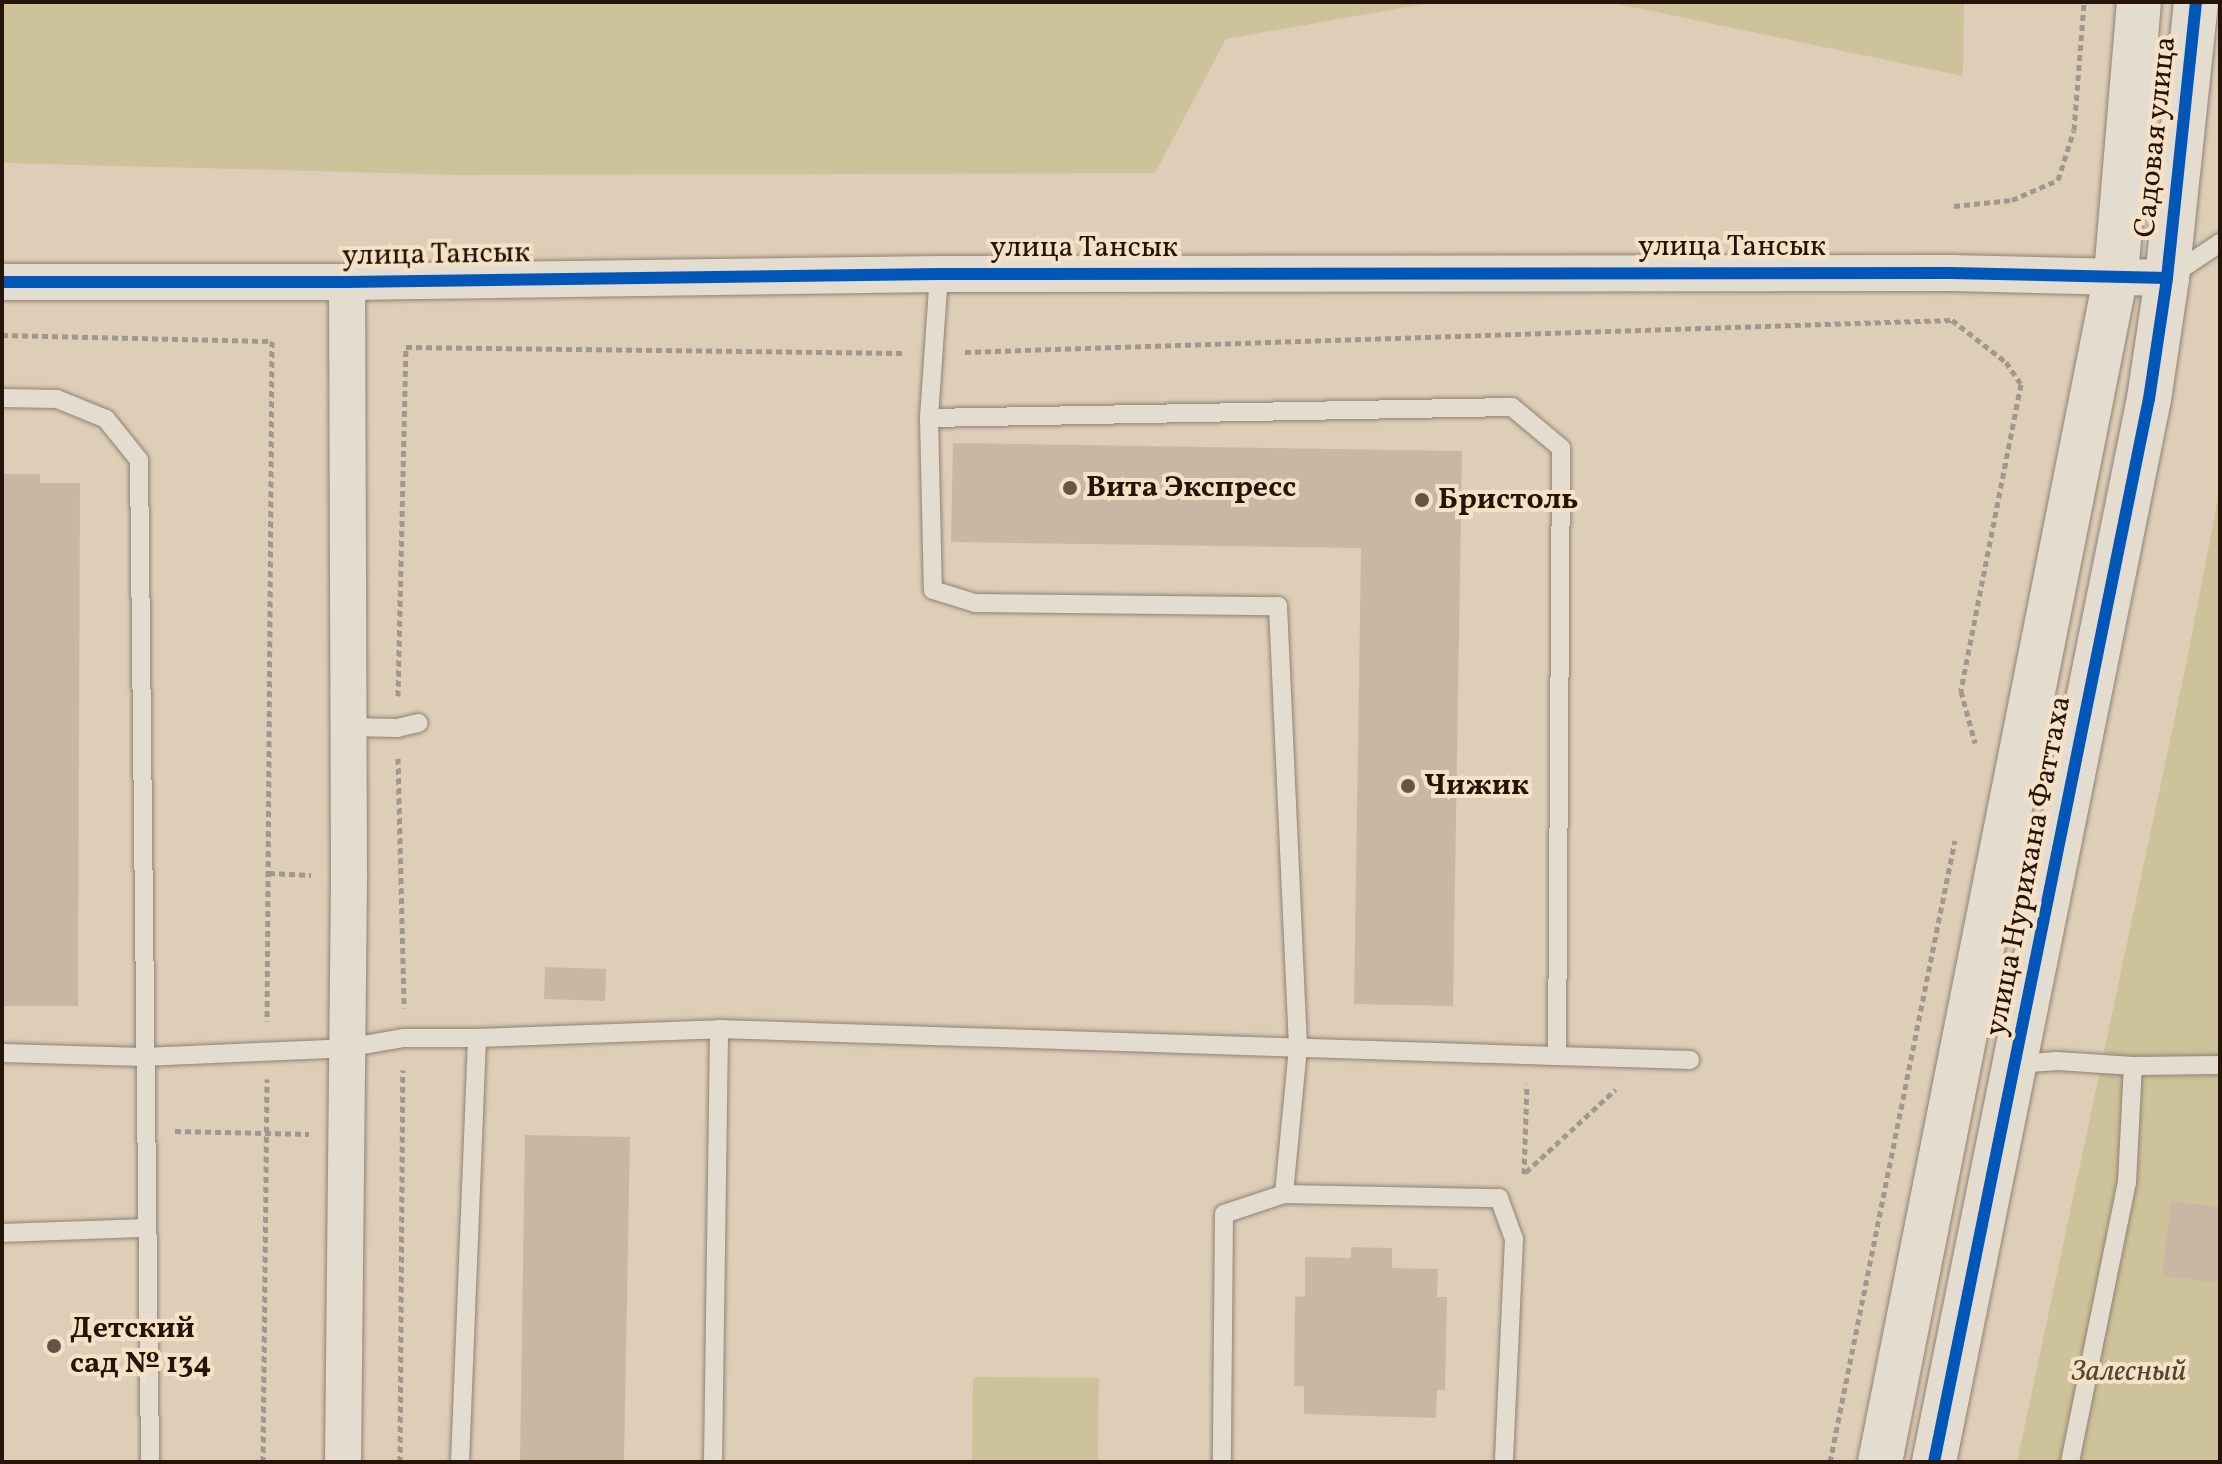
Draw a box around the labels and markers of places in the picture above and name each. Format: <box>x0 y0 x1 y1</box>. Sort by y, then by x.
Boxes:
place label: Вита Экспресс <box>1086 470 1296 506</box>
marker: Вита Экспресс <box>1061 479 1079 497</box>
place label: Бристоль <box>1438 482 1578 518</box>
marker: Бристоль <box>1413 491 1431 509</box>
place label: Чижик <box>1424 768 1529 804</box>
marker: Чижик <box>1399 777 1417 795</box>
place label: Детский сад № 134 <box>70 1311 211 1382</box>
marker: Детский сад № 134 <box>45 1337 63 1355</box>

